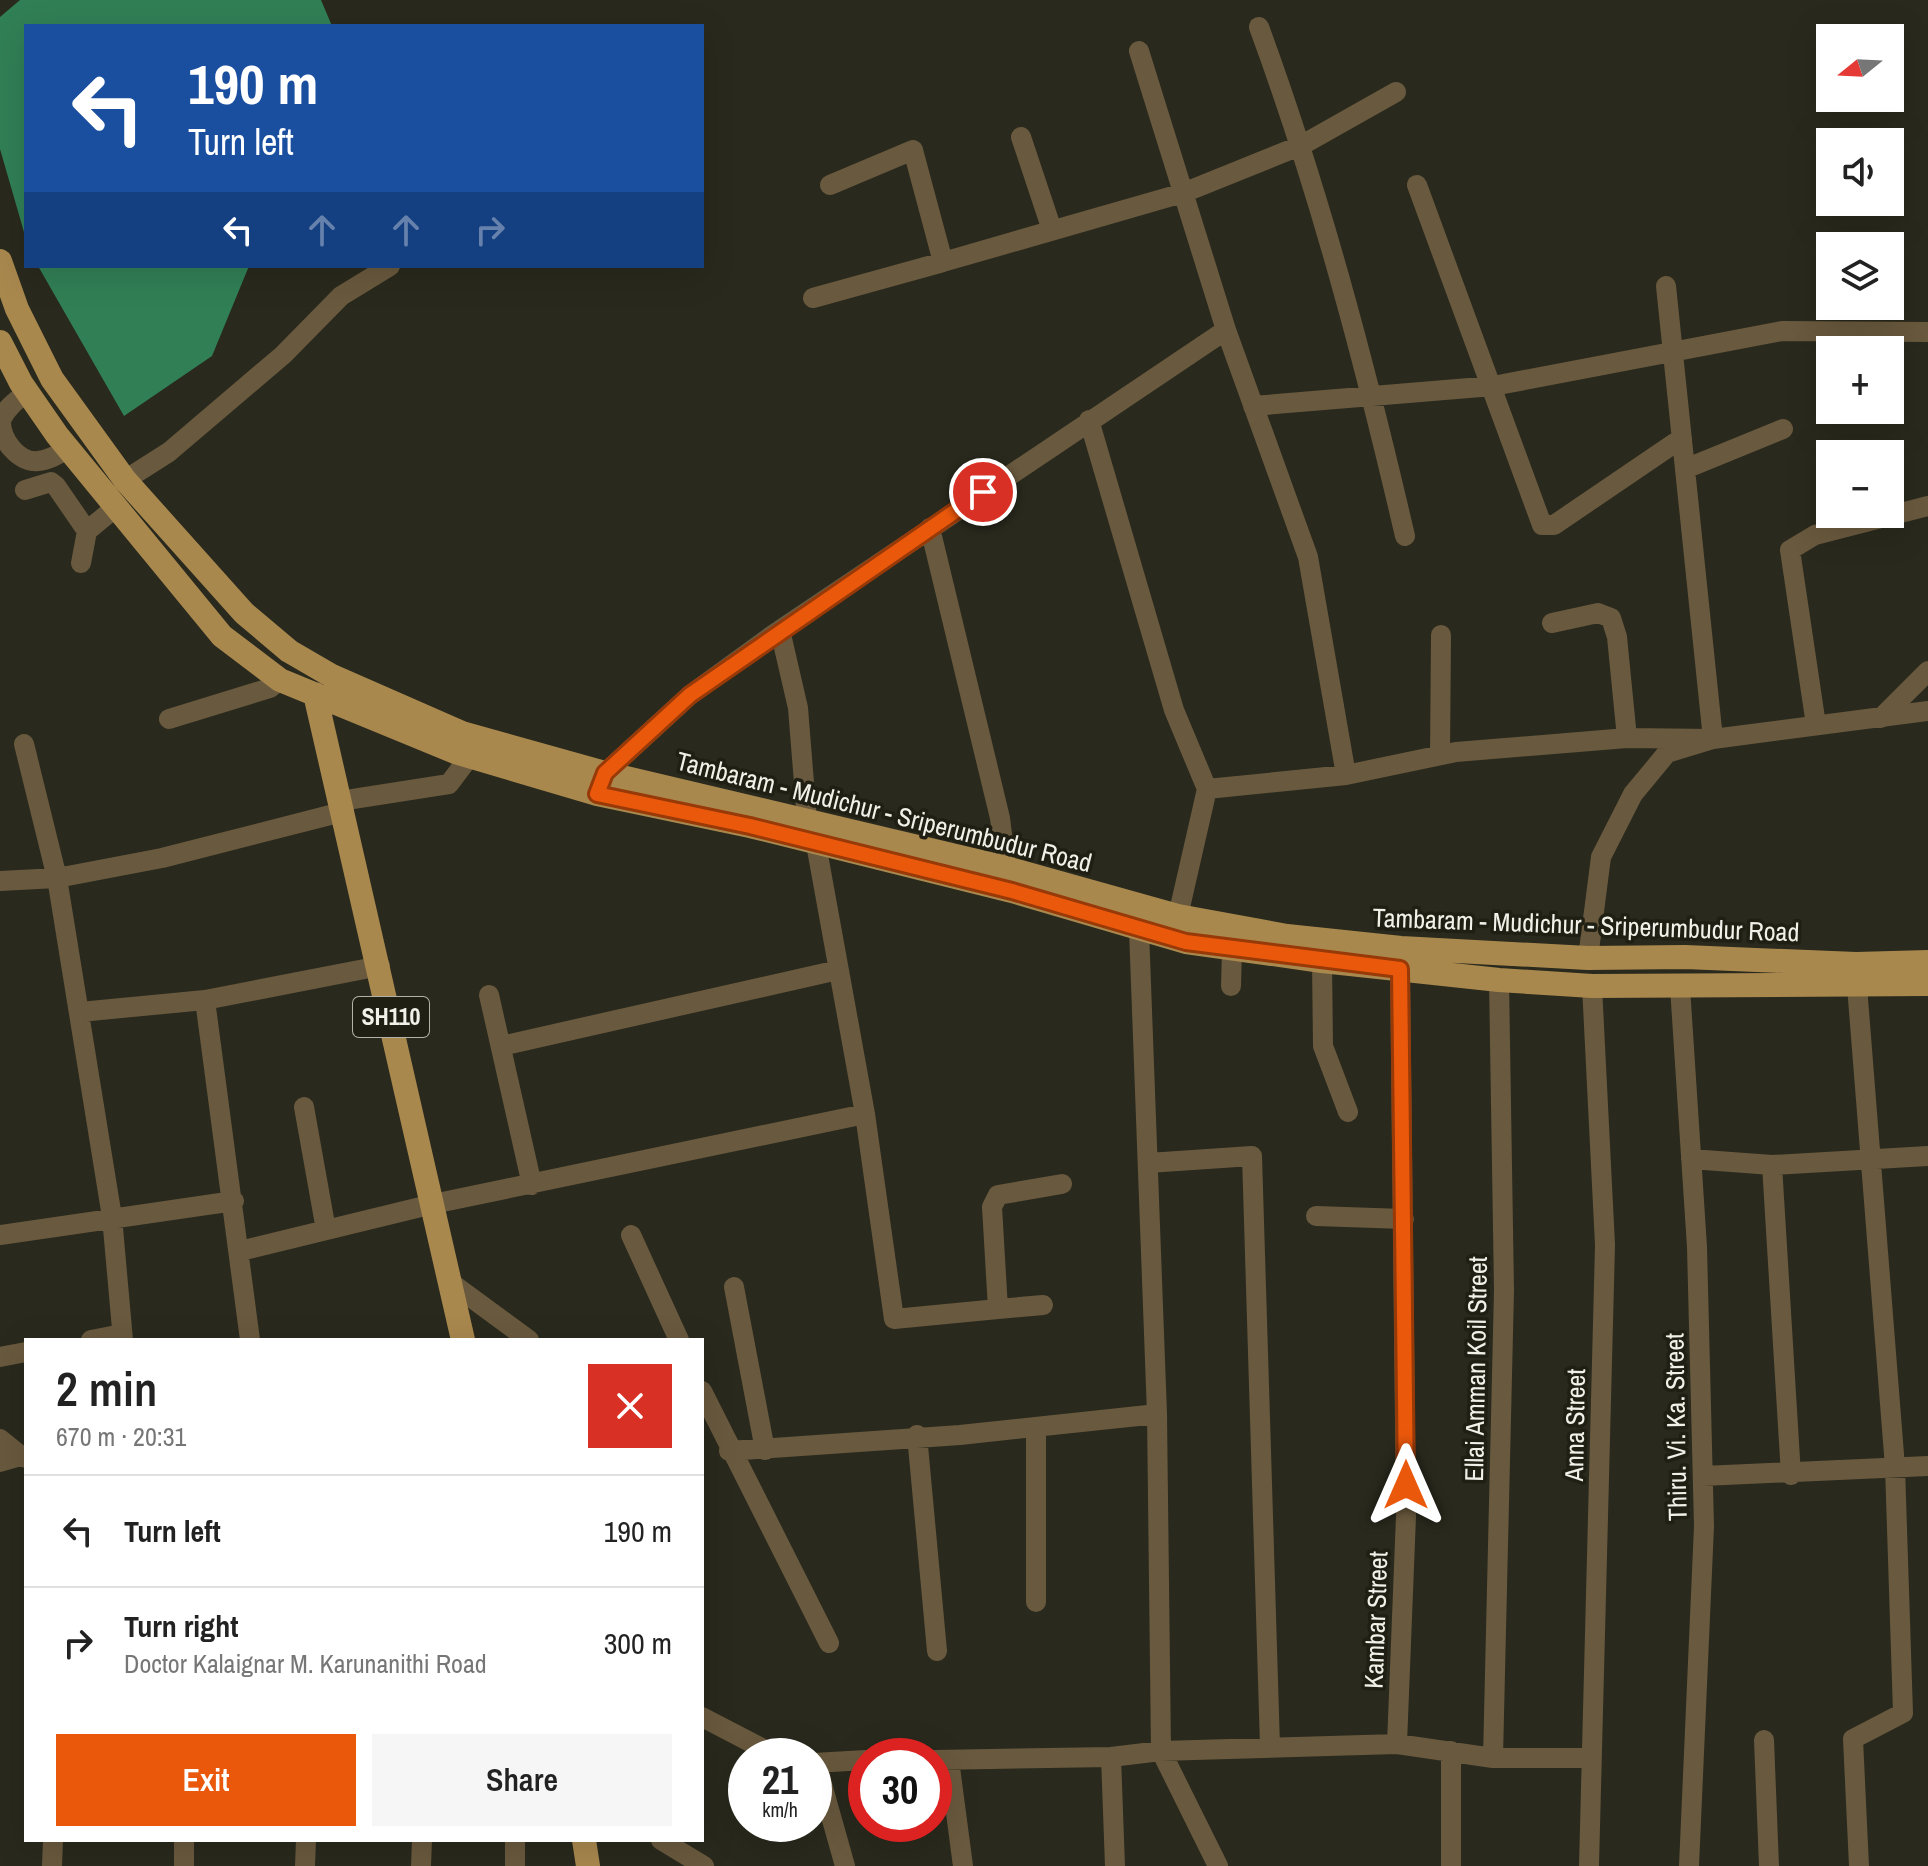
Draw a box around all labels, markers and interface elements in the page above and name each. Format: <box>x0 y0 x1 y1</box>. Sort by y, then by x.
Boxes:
north arrow <box>1816 24 1904 112</box>
map controls <box>1816 24 1904 528</box>
text: 190 m <box>188 46 318 121</box>
icon: left <box>56 56 160 160</box>
text: Turn left <box>188 118 294 166</box>
button: sound <box>1816 128 1904 216</box>
icon: left <box>216 208 260 252</box>
icon: ahead <box>300 208 344 252</box>
icon: ahead <box>384 208 428 252</box>
icon: right <box>468 208 512 252</box>
button: layers <box>1816 232 1904 320</box>
button: + <box>1816 336 1904 424</box>
button: − <box>1816 440 1904 528</box>
pin <box>949 458 1017 526</box>
icon: arrive <box>961 470 1005 514</box>
street label: Tambaram - Mudichur - Sriperumbudur Road <box>673 743 1096 880</box>
street label: Tambaram - Mudichur - Sriperumbudur Road <box>1372 900 1800 949</box>
road number: SH110 <box>353 997 429 1037</box>
street label: Ellai Amman Koil Street <box>1456 1256 1495 1482</box>
street label: Thiru. Vi. Ka. Street <box>1656 1333 1695 1521</box>
text: 2 min <box>56 1356 157 1421</box>
button: close <box>588 1364 672 1448</box>
street label: Anna Street <box>1556 1368 1593 1483</box>
text: 670 m · 20:31 <box>56 1419 186 1454</box>
position arrow <box>1364 1443 1448 1527</box>
icon: left <box>56 1509 100 1553</box>
text: Turn left <box>124 1511 221 1551</box>
text: 190 m <box>604 1511 672 1551</box>
street label: Kambar Street <box>1356 1551 1395 1689</box>
text: Turn right <box>124 1606 238 1646</box>
icon: right <box>56 1621 100 1665</box>
text: 300 m <box>604 1623 672 1663</box>
text: Doctor Kalaignar M. Karunanithi Road <box>124 1646 487 1681</box>
button: Exit <box>56 1734 356 1826</box>
button: Share <box>372 1734 672 1826</box>
speed limit sign: 30 <box>848 1738 952 1842</box>
text: 21 <box>762 1753 798 1806</box>
text: km/h <box>762 1796 798 1823</box>

